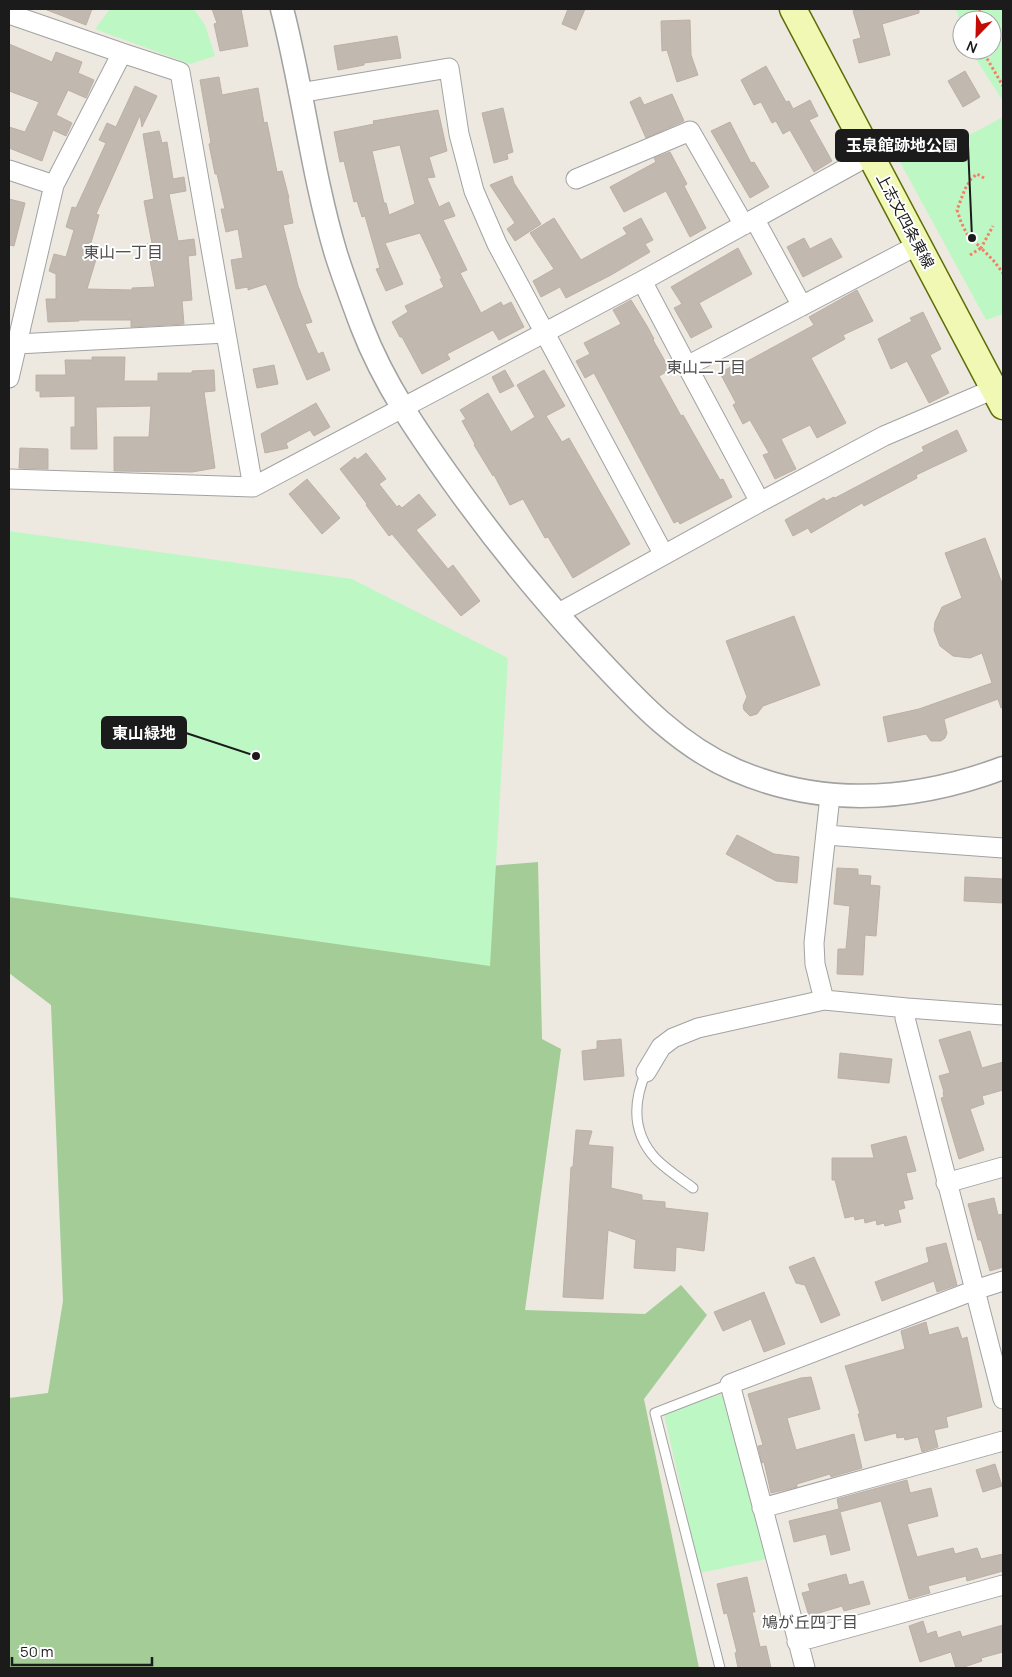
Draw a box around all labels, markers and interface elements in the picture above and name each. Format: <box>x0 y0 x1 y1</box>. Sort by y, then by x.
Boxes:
north arrow <box>952 10 1002 60</box>
text: N <box>963 37 980 58</box>
callout: 玉泉館跡地公園 <box>836 130 968 161</box>
text: 玉泉館跡地公園 <box>846 134 958 156</box>
street label: 上志文四条東線 <box>872 169 939 272</box>
district label: 東山一丁目 <box>83 241 163 263</box>
district label: 東山二丁目 <box>666 356 746 378</box>
callout: 東山緑地 <box>102 717 186 748</box>
text: 東山緑地 <box>112 722 176 744</box>
district label: 鳩が丘四丁目 <box>762 1611 858 1633</box>
scale bar <box>12 1634 152 1666</box>
text: 50 m <box>20 1641 54 1662</box>

